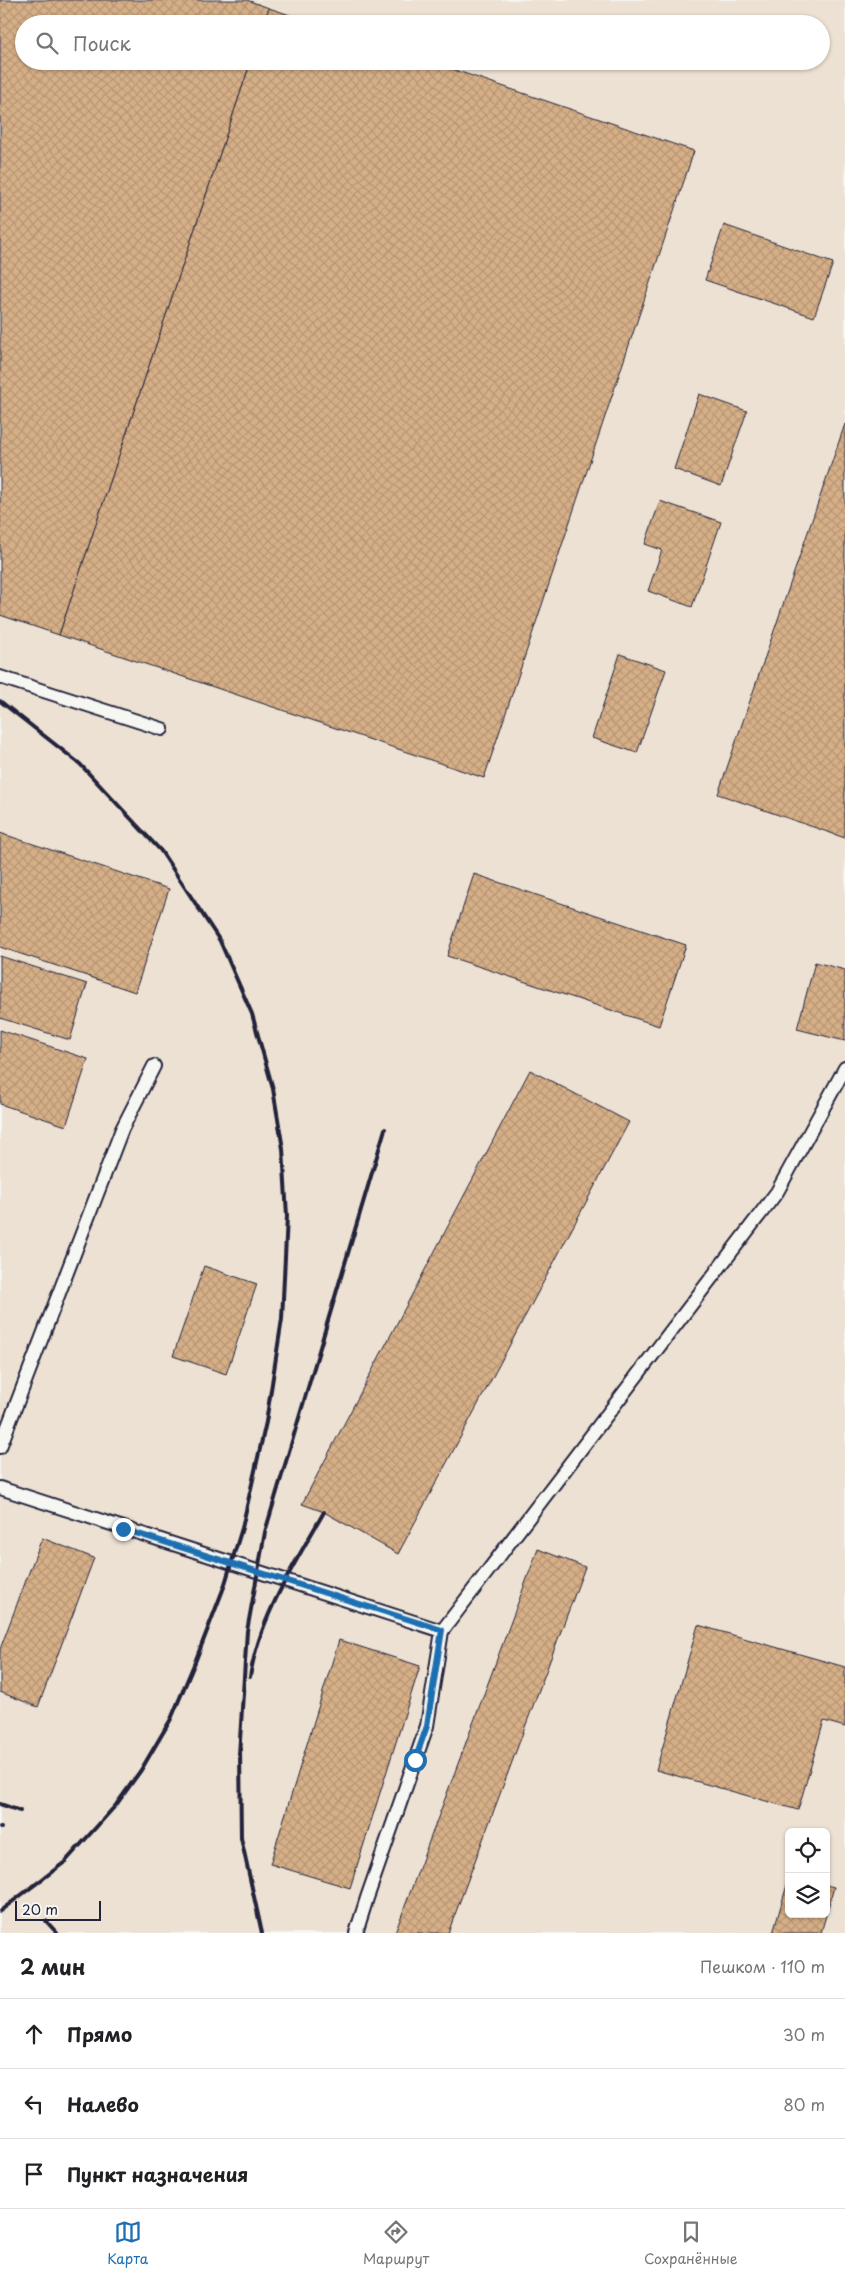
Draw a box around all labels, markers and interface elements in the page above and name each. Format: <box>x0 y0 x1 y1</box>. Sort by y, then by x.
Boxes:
search box <box>15 15 830 70</box>
icon: search <box>33 29 61 57</box>
text: Поиск <box>73 29 131 57</box>
route end <box>112 1518 135 1541</box>
route start <box>404 1749 427 1772</box>
map controls <box>785 1828 830 1918</box>
button: locate <box>785 1828 830 1873</box>
button: layers <box>785 1873 830 1918</box>
scale bar <box>15 1898 101 1921</box>
text: 20 m <box>22 1899 58 1920</box>
text: 2 мин <box>20 1950 85 1982</box>
text: Пешком · 110 m <box>700 1954 825 1978</box>
icon: ahead <box>20 2020 48 2048</box>
text: Прямо <box>67 2020 132 2048</box>
text: 30 m <box>783 2022 825 2046</box>
icon: left <box>20 2090 48 2118</box>
text: Налево <box>67 2090 139 2118</box>
text: 80 m <box>783 2092 825 2116</box>
icon: arrive <box>20 2160 48 2188</box>
text: Пункт назначения <box>67 2160 248 2188</box>
tab: Карта <box>107 2218 148 2269</box>
tab: Маршрут <box>363 2218 429 2269</box>
tab: Сохранённые <box>644 2218 738 2269</box>

